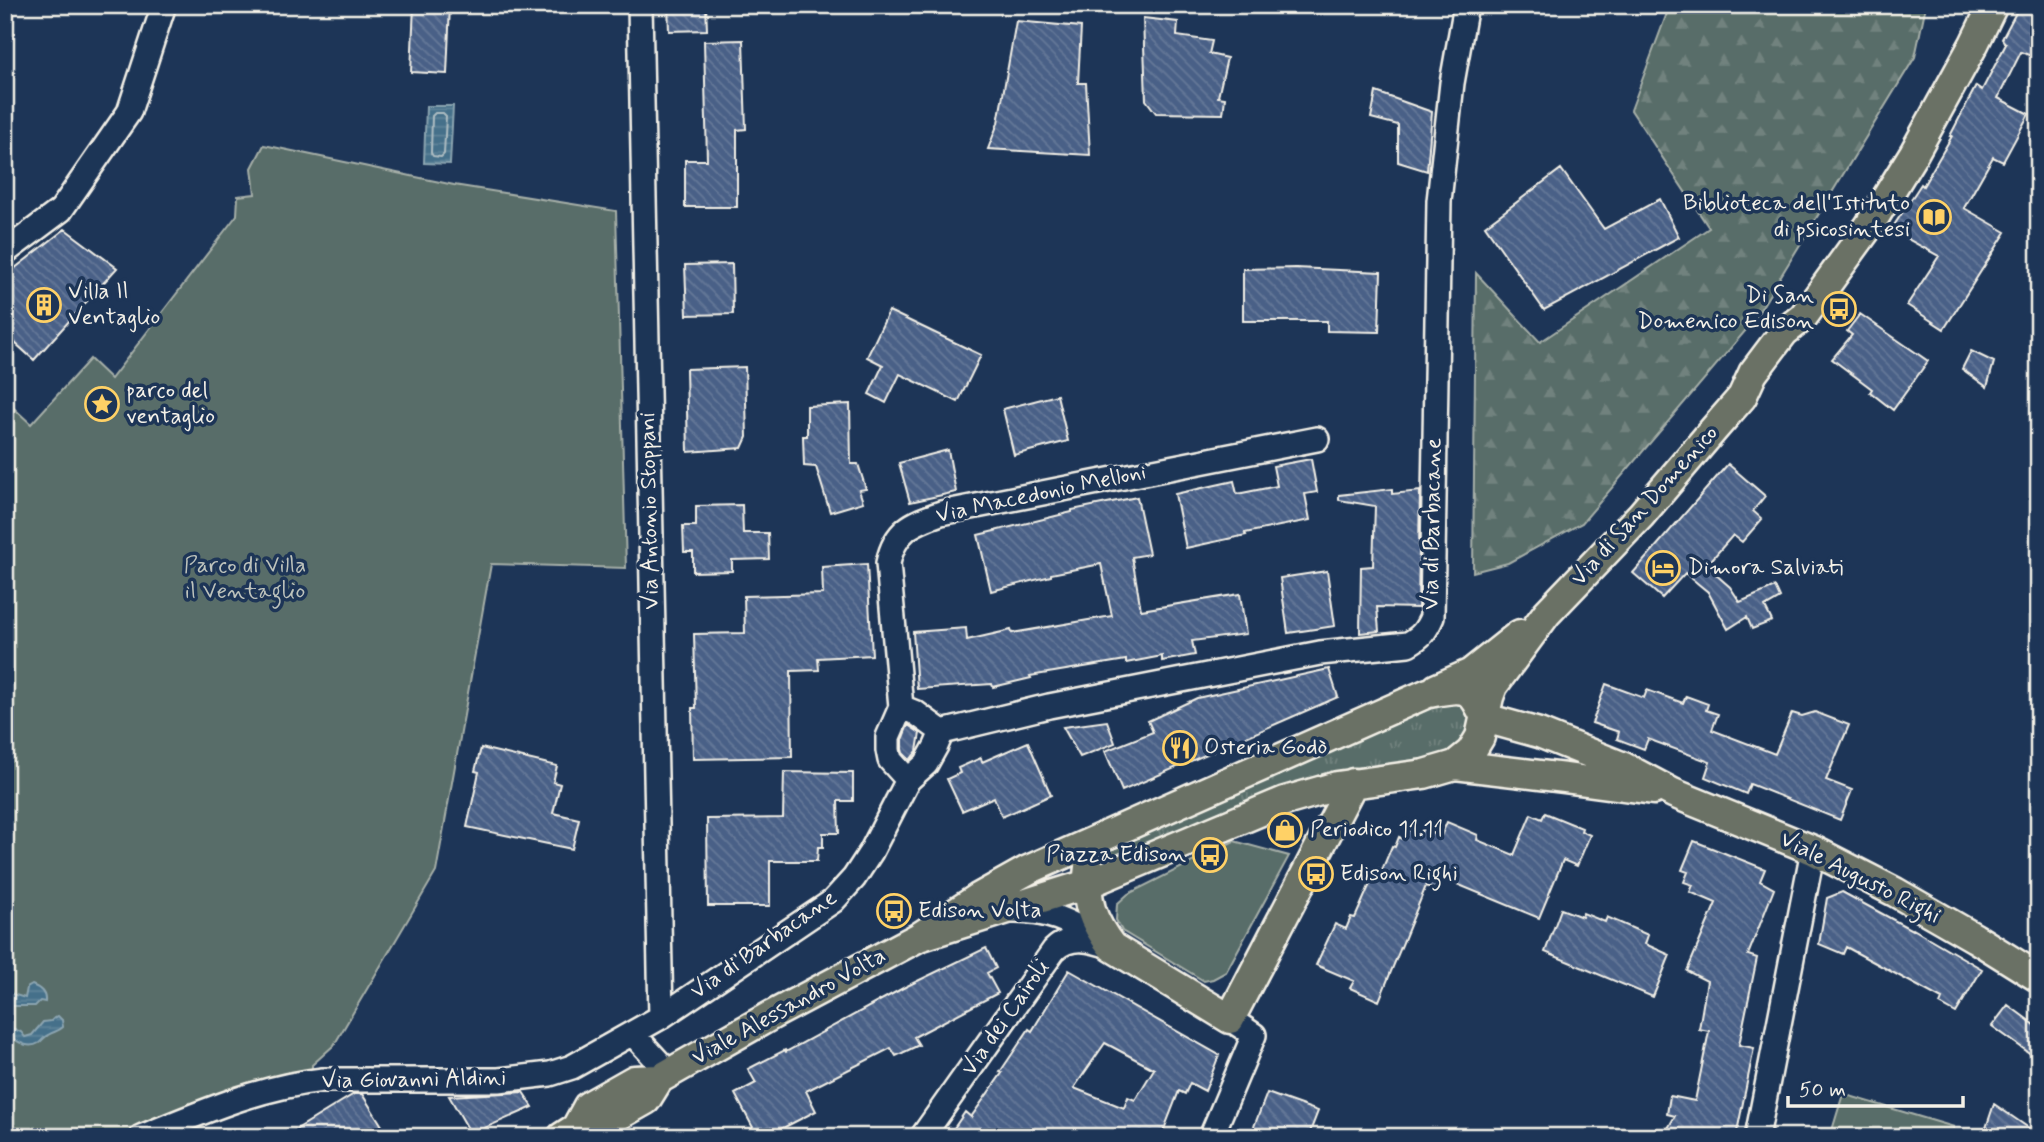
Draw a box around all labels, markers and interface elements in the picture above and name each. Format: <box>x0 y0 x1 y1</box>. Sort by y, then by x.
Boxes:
place label: Biblioteca dell'Istituto di psicosintesi <box>1683 189 1910 245</box>
library icon: Biblioteca dell'Istituto di psicosintesi <box>1915 198 1953 236</box>
place label: Villa Il Ventaglio <box>68 277 160 333</box>
place label: Di San Domenico Edison <box>1638 281 1814 337</box>
building icon: Villa Il Ventaglio <box>25 286 63 324</box>
bus stop icon: Di San Domenico Edison <box>1820 290 1858 328</box>
place label: parco del ventaglio <box>126 376 215 432</box>
place icon: parco del ventaglio <box>83 385 121 423</box>
street label: Via Antonio Stoppani <box>633 412 667 610</box>
street label: Via di San Domenico <box>1565 419 1725 593</box>
street label: Via di Barbacane <box>1416 438 1450 610</box>
street label: Via Macedonio Melloni <box>933 457 1149 531</box>
hotel icon: Dimora Salviati <box>1644 549 1682 587</box>
park label: Parco di Villa il Ventaglio <box>184 551 306 609</box>
place label: Dimora Salviati <box>1688 553 1843 583</box>
restaurant icon: Osteria Godò <box>1161 729 1199 767</box>
place label: Osteria Godò <box>1204 733 1327 763</box>
shop icon: Periodico 11.11 <box>1266 811 1304 849</box>
place label: Periodico 11.11 <box>1310 815 1443 845</box>
street label: Viale Augusto Righi <box>1774 825 1945 933</box>
bus stop icon: Piazza Edison <box>1191 836 1229 874</box>
place label: Piazza Edison <box>1046 840 1186 870</box>
bus stop icon: Edison Righi <box>1297 855 1335 893</box>
place label: Edison Righi <box>1340 859 1458 891</box>
street label: Via di Barbacane <box>685 883 843 1007</box>
bus stop icon: Edison Volta <box>875 892 913 930</box>
place label: Edison Volta <box>918 896 1042 926</box>
street label: Viale Alessandro Volta <box>687 941 891 1073</box>
street label: Via dei Cairoli <box>955 954 1057 1082</box>
street label: Via Giovanni Aldini <box>321 1063 507 1097</box>
scale bar <box>1788 1065 1964 1109</box>
text: 50 m <box>1799 1076 1846 1104</box>

